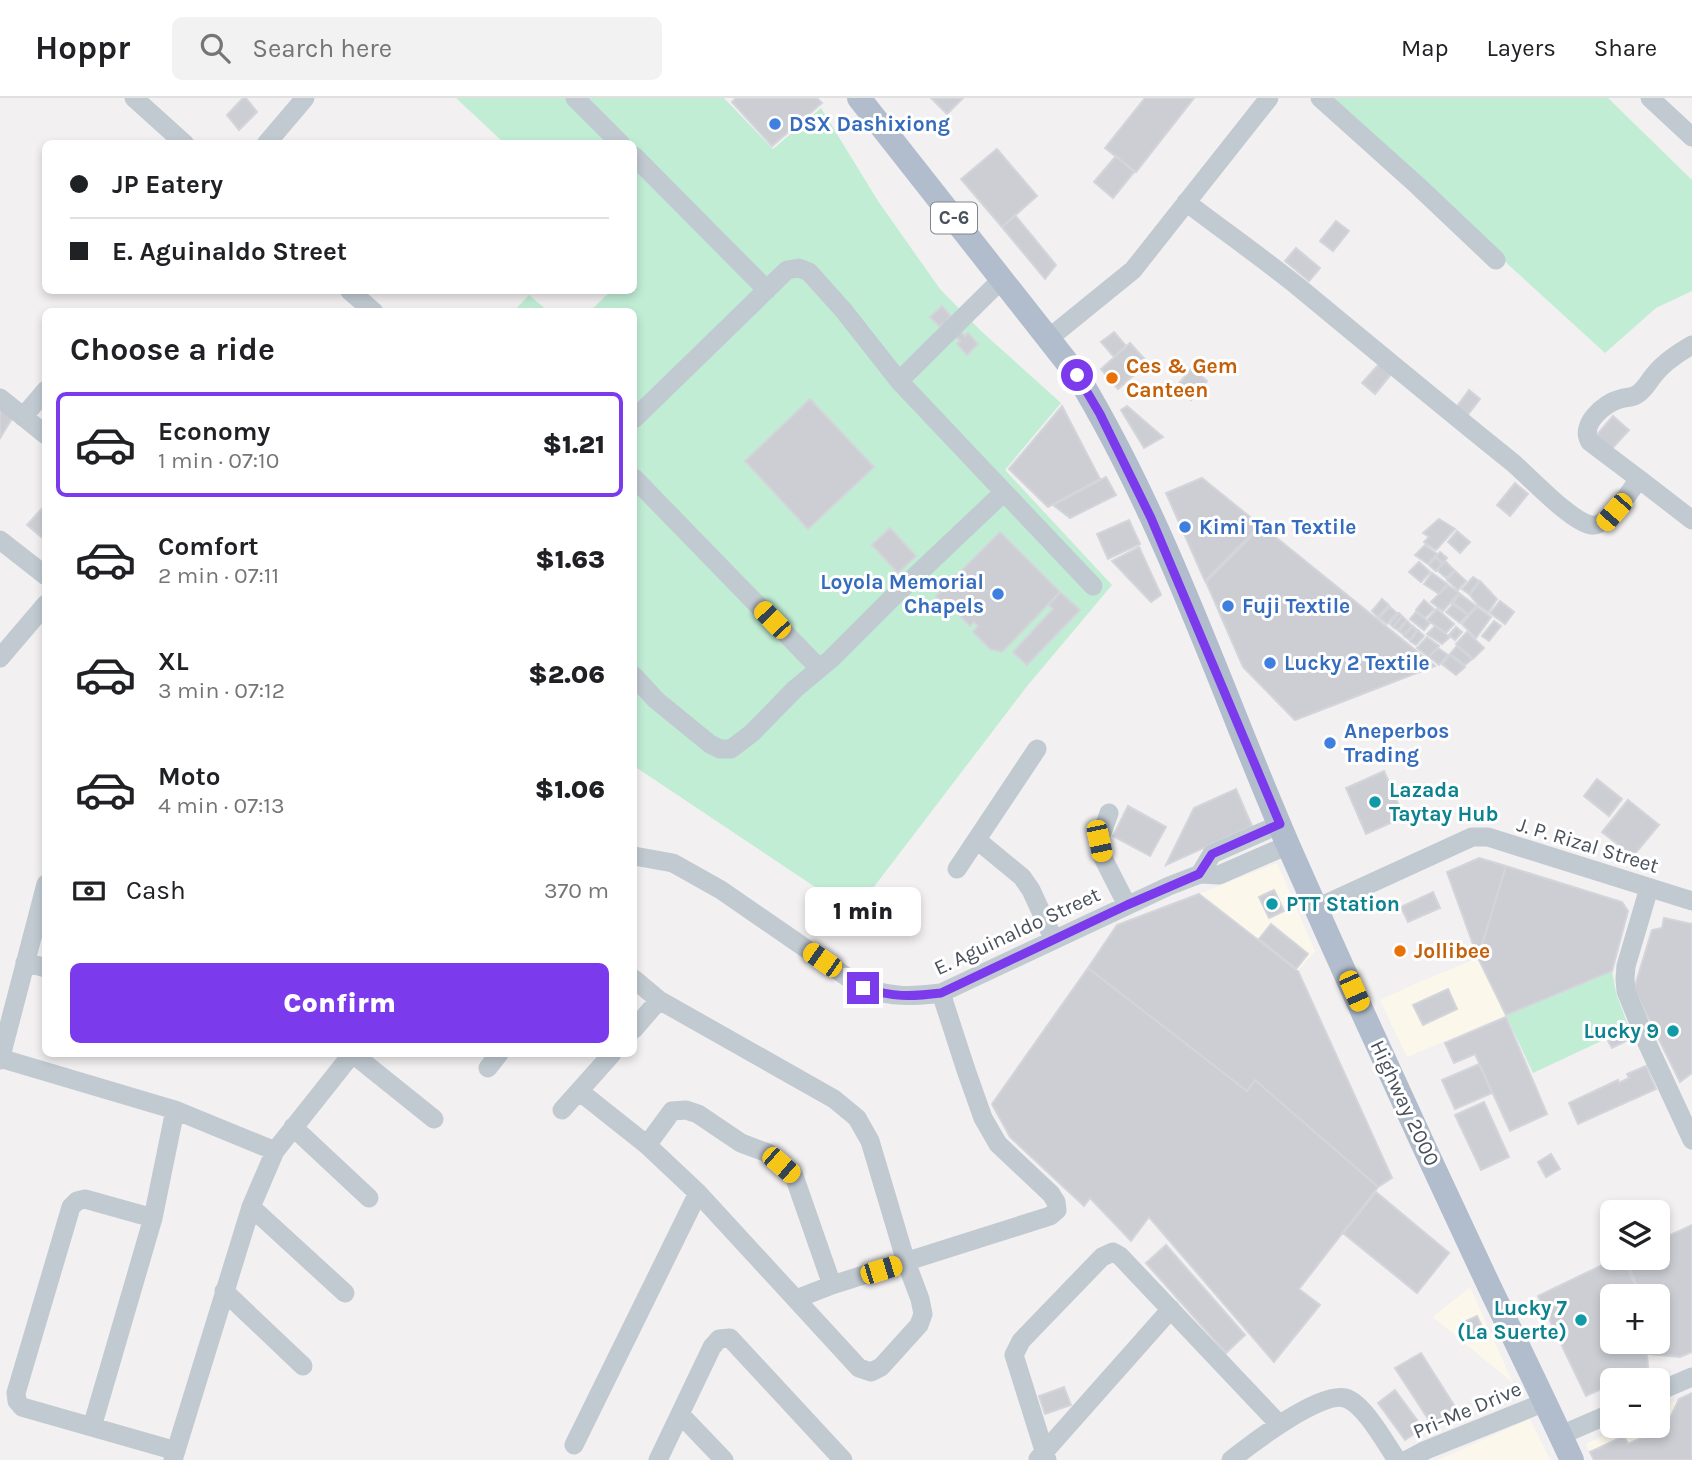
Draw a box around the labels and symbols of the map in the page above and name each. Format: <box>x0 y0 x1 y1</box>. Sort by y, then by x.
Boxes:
place label: DSX Dashixiong <box>789 112 950 136</box>
marker: DSX Dashixiong <box>767 116 783 132</box>
road number: C-6 <box>931 202 977 234</box>
place label: Ces & Gem Canteen <box>1126 354 1238 402</box>
route start <box>1061 359 1093 391</box>
marker: Ces & Gem Canteen <box>1104 370 1120 386</box>
car <box>1593 489 1636 535</box>
place label: Kimi Tan Textile <box>1199 515 1356 539</box>
marker: Kimi Tan Textile <box>1177 519 1193 535</box>
place label: Loyola Memorial Chapels <box>820 570 984 618</box>
marker: Loyola Memorial Chapels <box>990 586 1006 602</box>
place label: Fuji Textile <box>1242 594 1350 618</box>
car <box>750 598 795 642</box>
marker: Fuji Textile <box>1220 598 1236 614</box>
place label: Lucky 2 Textile <box>1284 651 1430 675</box>
marker: Lucky 2 Textile <box>1262 655 1278 671</box>
place label: Aneperbos Trading <box>1344 719 1449 767</box>
marker: Aneperbos Trading <box>1322 735 1338 751</box>
place label: Lazada Taytay Hub <box>1389 778 1498 826</box>
marker: Lazada Taytay Hub <box>1367 794 1383 810</box>
street label: J. P. Rizal Street <box>1514 812 1662 878</box>
car <box>1085 818 1114 864</box>
street label: E. Aguinaldo Street <box>930 882 1104 980</box>
callout: 1 min <box>805 886 921 936</box>
place label: PTT Station <box>1286 892 1400 916</box>
marker: PTT Station <box>1264 896 1280 912</box>
car <box>799 939 846 981</box>
place label: Jollibee <box>1414 939 1490 963</box>
marker: Jollibee <box>1392 943 1408 959</box>
car <box>1336 968 1373 1014</box>
route end <box>847 972 879 1004</box>
place label: Lucky 9 <box>1583 1019 1659 1043</box>
marker: Lucky 9 <box>1665 1023 1681 1039</box>
street label: Highway 2000 <box>1365 1036 1445 1170</box>
car <box>759 1143 804 1187</box>
car <box>858 1254 905 1286</box>
place label: Lucky 7 (La Suerte) <box>1457 1296 1568 1344</box>
marker: Lucky 7 (La Suerte) <box>1573 1312 1589 1328</box>
street label: Pri-Me Drive <box>1409 1376 1525 1444</box>

